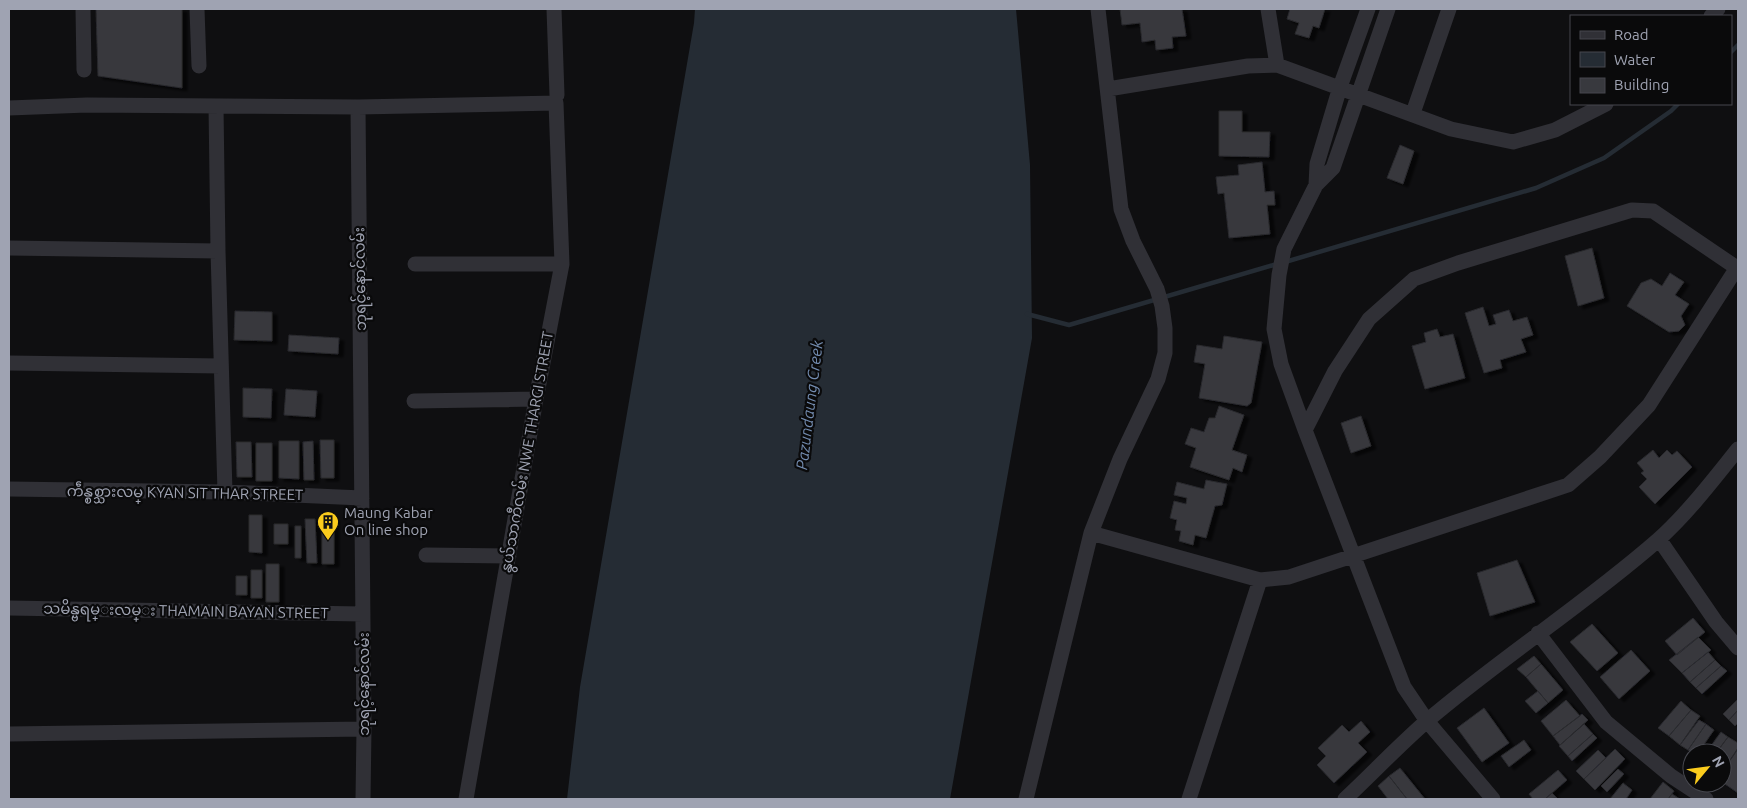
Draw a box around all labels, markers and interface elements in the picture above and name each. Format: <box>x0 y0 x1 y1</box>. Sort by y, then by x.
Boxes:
legend <box>1570 15 1732 105</box>
text: Road <box>1614 26 1649 43</box>
text: Water <box>1614 51 1655 68</box>
text: Building <box>1614 76 1669 93</box>
street label: ဘုရင့်နောင်လမ်း <box>349 227 373 331</box>
street label: နွယ်သာကီလမ်း NWE THARGI STREET <box>496 329 559 574</box>
water label: Pazundaung Creek <box>792 338 826 471</box>
street label: ကဵန္စစ္သားလမ္ KYAN SIT THAR STREET <box>67 481 304 507</box>
place label: Maung Kabar On line shop <box>344 504 433 538</box>
building icon: Maung Kabar On line shop <box>316 510 340 541</box>
street label: သမိန္ဗရမ္းလမ္း THAMAIN BAYAN STREET <box>43 599 329 626</box>
street label: ဘုရင့်နောင်လမ်း <box>354 632 376 736</box>
north arrow <box>1682 743 1732 793</box>
text: N <box>1709 753 1728 770</box>

